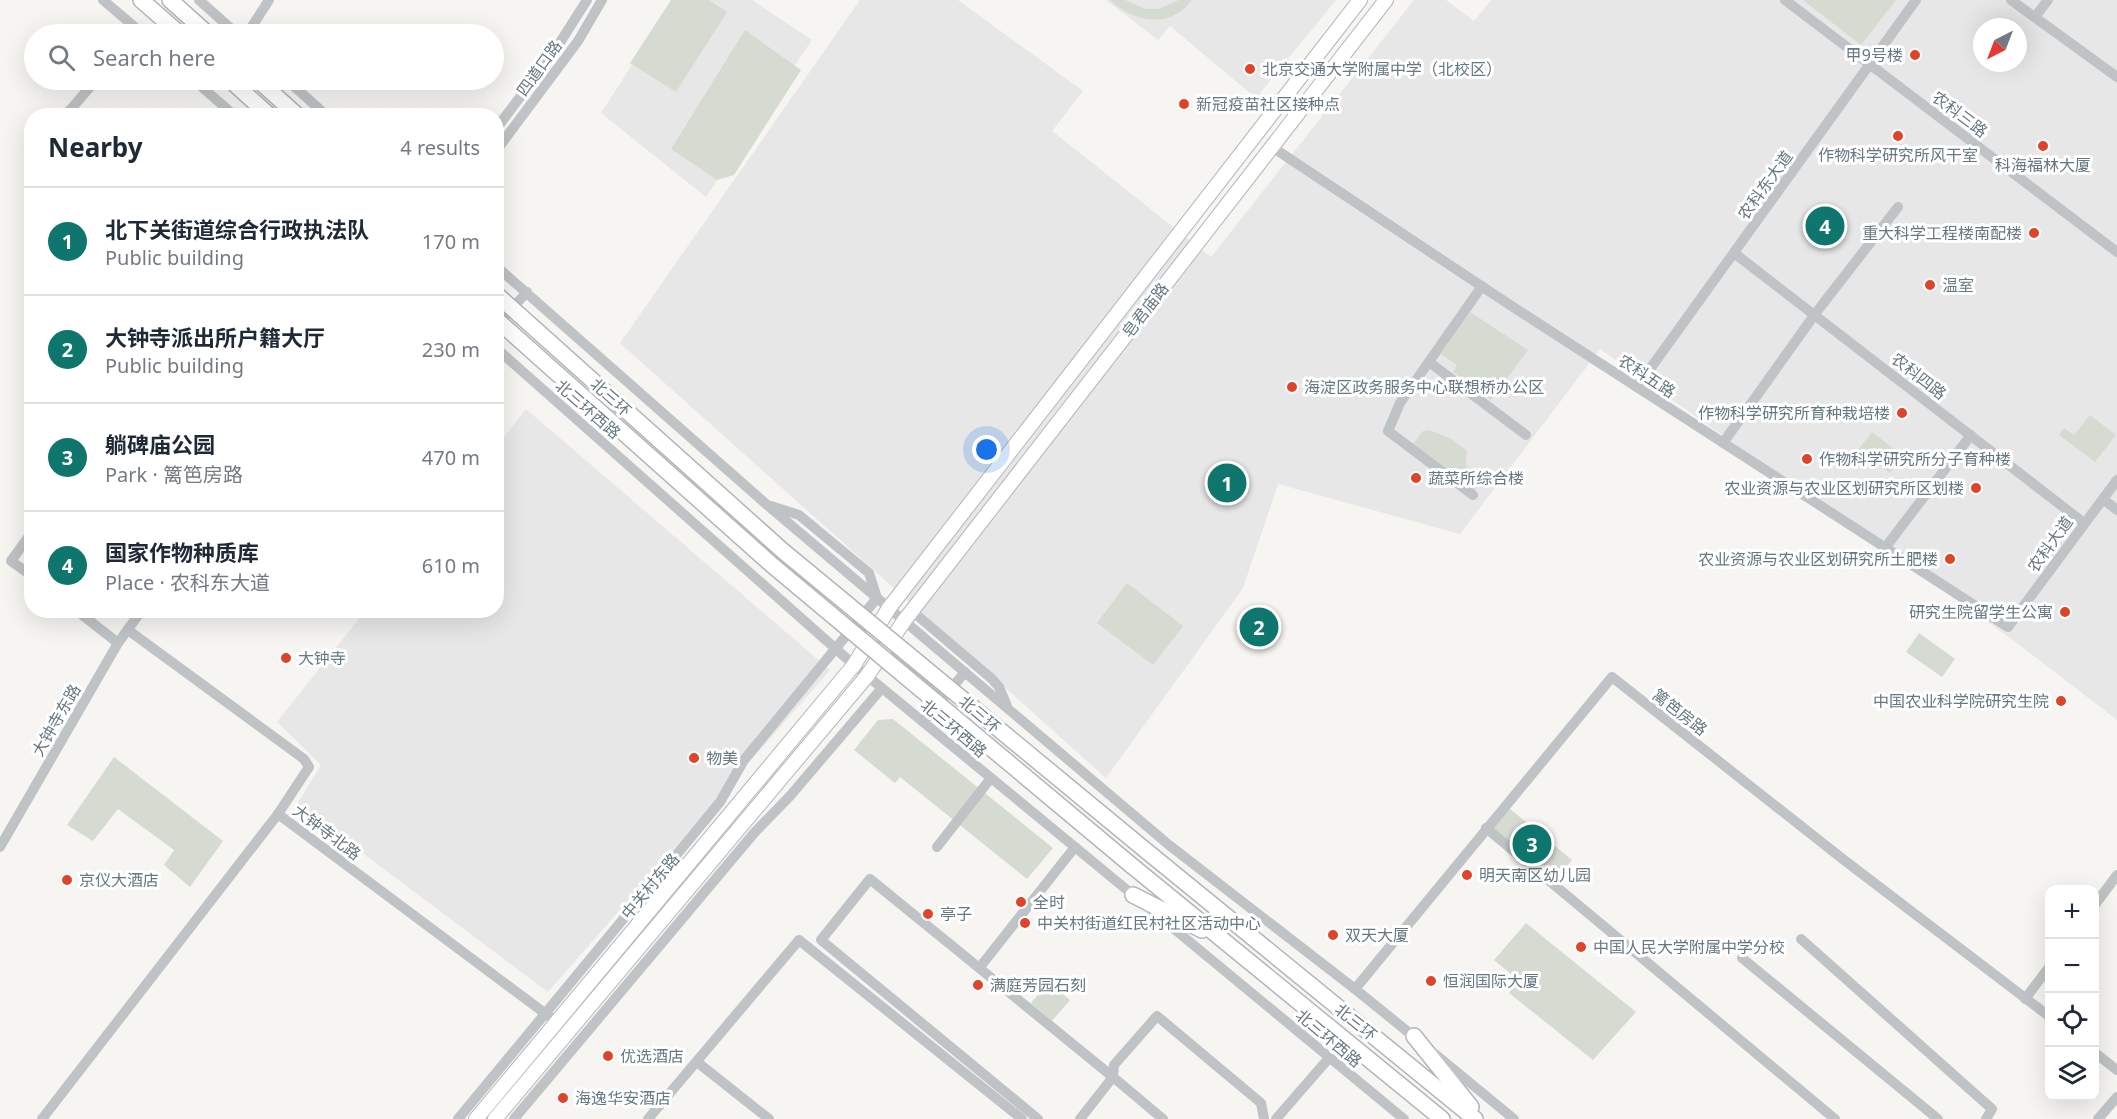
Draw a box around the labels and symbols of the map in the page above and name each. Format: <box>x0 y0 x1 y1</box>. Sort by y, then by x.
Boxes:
north arrow <box>1973 18 2027 72</box>
street label: 四道口路 <box>511 36 567 100</box>
place label: 甲9号楼 <box>1846 44 1903 66</box>
marker: 甲9号楼 <box>1908 48 1922 62</box>
place label: 北京交通大学附属中学（北校区） <box>1262 58 1502 80</box>
marker: 北京交通大学附属中学（北校区） <box>1243 62 1257 76</box>
street label: 农科三路 <box>1928 86 1992 142</box>
place label: 新冠疫苗社区接种点 <box>1196 93 1340 115</box>
marker: 新冠疫苗社区接种点 <box>1177 97 1191 111</box>
marker: 作物科学研究所风干室 <box>1891 129 1905 143</box>
marker: 科海福林大厦 <box>2036 139 2050 153</box>
place label: 作物科学研究所风干室 <box>1818 144 1978 166</box>
street label: 农科东大道 <box>1733 146 1797 224</box>
place label: 科海福林大厦 <box>1995 154 2091 176</box>
pin: 4 <box>1806 204 1844 248</box>
place label: 重大科学工程楼南配楼 <box>1862 222 2022 244</box>
marker: 重大科学工程楼南配楼 <box>2027 226 2041 240</box>
place label: 温室 <box>1942 274 1974 296</box>
street label: 皂君庙路 <box>1117 278 1173 342</box>
marker: 温室 <box>1923 278 1937 292</box>
street label: 农科四路 <box>1887 348 1951 404</box>
street label: 农科五路 <box>1614 349 1680 403</box>
street label: 北三环 <box>586 373 636 421</box>
street label: 北三环西路 <box>551 374 625 444</box>
place label: 海淀区政务服务中心联想桥办公区 <box>1304 376 1544 398</box>
marker: 海淀区政务服务中心联想桥办公区 <box>1285 380 1299 394</box>
place label: 作物科学研究所育种栽培楼 <box>1698 402 1890 424</box>
marker: 作物科学研究所育种栽培楼 <box>1895 406 1909 420</box>
your location <box>972 435 1001 464</box>
place label: 作物科学研究所分子育种楼 <box>1819 448 2011 470</box>
marker: 作物科学研究所分子育种楼 <box>1800 452 1814 466</box>
pin: 1 <box>1208 460 1246 506</box>
place label: 蔬菜所综合楼 <box>1428 467 1524 489</box>
marker: 蔬菜所综合楼 <box>1409 471 1423 485</box>
place label: 农业资源与农业区划研究所区划楼 <box>1724 477 1964 499</box>
marker: 农业资源与农业区划研究所区划楼 <box>1969 481 1983 495</box>
street label: 农科大道 <box>2022 512 2078 576</box>
place label: 农业资源与农业区划研究所土肥楼 <box>1698 548 1938 570</box>
marker: 农业资源与农业区划研究所土肥楼 <box>1943 552 1957 566</box>
place label: 研究生院留学生公寓 <box>1909 601 2053 623</box>
pin: 2 <box>1240 604 1278 650</box>
marker: 研究生院留学生公寓 <box>2058 605 2072 619</box>
place label: 大钟寺 <box>298 647 346 669</box>
marker: 大钟寺 <box>279 651 293 665</box>
street label: 大钟寺东路 <box>26 680 86 760</box>
street label: 篱笆房路 <box>1648 684 1712 740</box>
street label: 北三环 <box>955 690 1005 738</box>
place label: 中国农业科学院研究生院 <box>1873 690 2049 712</box>
street label: 北三环西路 <box>916 694 992 762</box>
marker: 中国农业科学院研究生院 <box>2054 694 2068 708</box>
place label: 物美 <box>706 747 738 769</box>
marker: 物美 <box>687 751 701 765</box>
street label: 大钟寺北路 <box>288 799 366 865</box>
pin: 3 <box>1512 822 1552 866</box>
street label: 中关村东路 <box>616 848 684 924</box>
place label: 明天南区幼儿园 <box>1479 864 1591 886</box>
marker: 明天南区幼儿园 <box>1460 868 1474 882</box>
place label: 京仪大酒店 <box>79 869 159 891</box>
marker: 京仪大酒店 <box>60 873 74 887</box>
place label: 全时 <box>1033 891 1065 913</box>
marker: 全时 <box>1014 895 1028 909</box>
place label: 亭子 <box>940 903 972 925</box>
marker: 亭子 <box>921 907 935 921</box>
place label: 中关村街道红民村社区活动中心 <box>1037 912 1261 934</box>
marker: 中关村街道红民村社区活动中心 <box>1018 916 1032 930</box>
place label: 双天大厦 <box>1345 924 1409 946</box>
marker: 双天大厦 <box>1326 928 1340 942</box>
place label: 中国人民大学附属中学分校 <box>1593 936 1785 958</box>
marker: 中国人民大学附属中学分校 <box>1574 940 1588 954</box>
place label: 恒润国际大厦 <box>1443 970 1539 992</box>
place label: 满庭芳园石刻 <box>990 974 1086 996</box>
marker: 恒润国际大厦 <box>1424 974 1438 988</box>
marker: 满庭芳园石刻 <box>971 978 985 992</box>
street label: 北三环 <box>1330 998 1382 1046</box>
street label: 北三环西路 <box>1291 1004 1367 1072</box>
place label: 优选酒店 <box>620 1045 684 1067</box>
marker: 优选酒店 <box>601 1049 615 1063</box>
place label: 海逸华安酒店 <box>575 1087 671 1109</box>
marker: 海逸华安酒店 <box>556 1091 570 1105</box>

